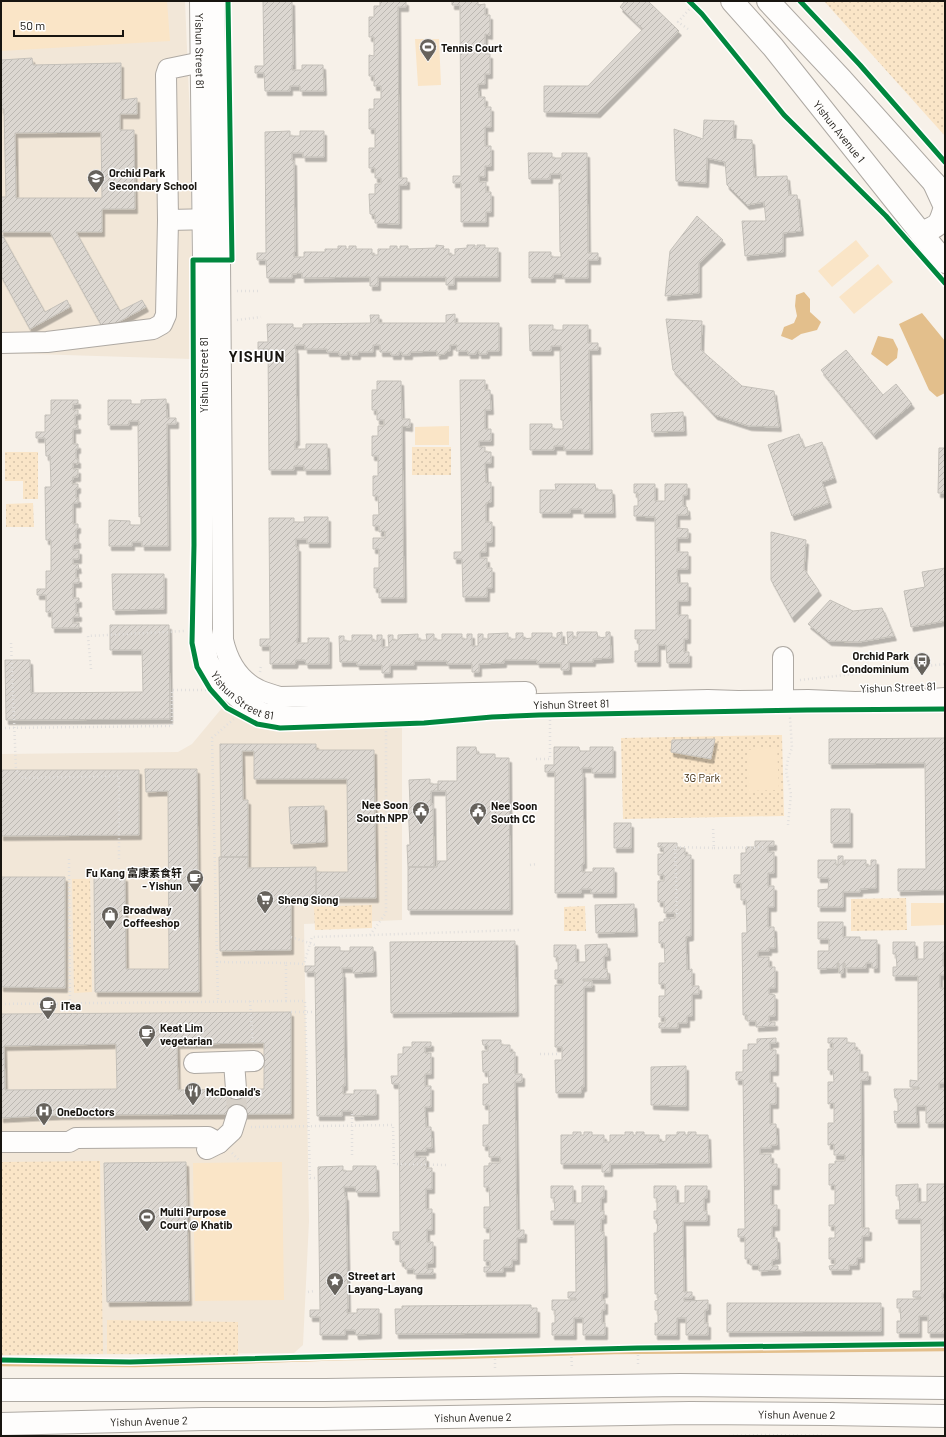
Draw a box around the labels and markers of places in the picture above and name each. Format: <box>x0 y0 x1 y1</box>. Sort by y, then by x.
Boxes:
sports icon: Tennis Court <box>418 37 438 62</box>
place label: Tennis Court <box>441 41 502 54</box>
place label: Orchid Park Secondary School <box>109 166 197 192</box>
school or university icon: Orchid Park Secondary School <box>86 168 106 193</box>
place label: Orchid Park Condominium <box>842 649 909 675</box>
bus stop icon: Orchid Park Condominium <box>912 651 932 676</box>
place label: Nee Soon South NPP <box>357 798 408 824</box>
place label: Nee Soon South CC <box>491 799 537 825</box>
public building icon: Nee Soon South NPP <box>411 800 431 825</box>
public building icon: Nee Soon South CC <box>468 801 488 826</box>
place label: Fu Kang 富康素食轩 - Yishun <box>86 866 182 892</box>
cafe icon: Fu Kang 富康素食轩 - Yishun <box>185 868 205 893</box>
supermarket icon: Sheng Siong <box>255 889 275 914</box>
place label: Sheng Siong <box>278 893 338 906</box>
place label: Broadway Coffeeshop <box>123 903 180 929</box>
shop icon: Broadway Coffeeshop <box>100 905 120 930</box>
cafe icon: iTea <box>38 995 58 1020</box>
place label: iTea <box>61 999 81 1012</box>
place label: Keat Lim vegetarian <box>160 1021 212 1047</box>
cafe icon: Keat Lim vegetarian <box>137 1023 157 1048</box>
restaurant icon: McDonald's <box>183 1081 203 1106</box>
place label: McDonald's <box>206 1085 261 1098</box>
hospital icon: OneDoctors <box>34 1101 54 1126</box>
place label: OneDoctors <box>57 1105 115 1118</box>
place label: Multi Purpose Court @ Khatib <box>160 1205 232 1231</box>
sports icon: Multi Purpose Court @ Khatib <box>137 1207 157 1232</box>
place label: Street art Layang-Layang <box>348 1269 423 1295</box>
place icon: Street art Layang-Layang <box>325 1271 345 1296</box>

